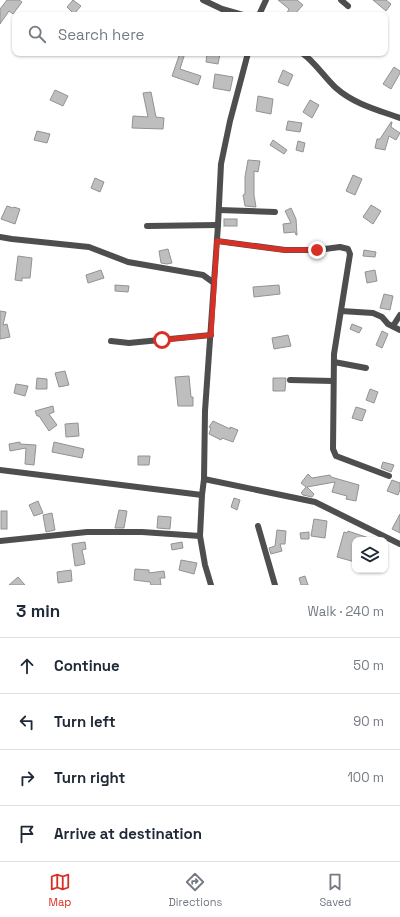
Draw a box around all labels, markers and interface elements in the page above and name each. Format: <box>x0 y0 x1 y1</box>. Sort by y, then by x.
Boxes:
search box <box>12 12 388 56</box>
icon: search <box>26 23 48 45</box>
text: Search here <box>58 25 144 44</box>
route end <box>308 241 326 259</box>
route start <box>153 331 171 349</box>
map controls <box>352 537 388 573</box>
button: layers <box>352 537 388 573</box>
text: 3 min <box>16 600 60 622</box>
text: Walk · 240 m <box>308 603 384 620</box>
icon: ahead <box>16 655 38 677</box>
text: Continue <box>54 656 120 675</box>
text: 50 m <box>353 657 384 674</box>
icon: left <box>16 711 38 733</box>
text: Turn left <box>54 712 116 731</box>
text: 90 m <box>353 713 384 730</box>
icon: right <box>16 767 38 789</box>
text: Turn right <box>54 768 125 787</box>
text: 100 m <box>347 769 384 786</box>
icon: arrive <box>16 823 38 845</box>
text: Arrive at destination <box>54 824 202 843</box>
tab: Map <box>49 871 71 909</box>
tab: Directions <box>168 871 222 909</box>
tab: Saved <box>319 871 351 909</box>

